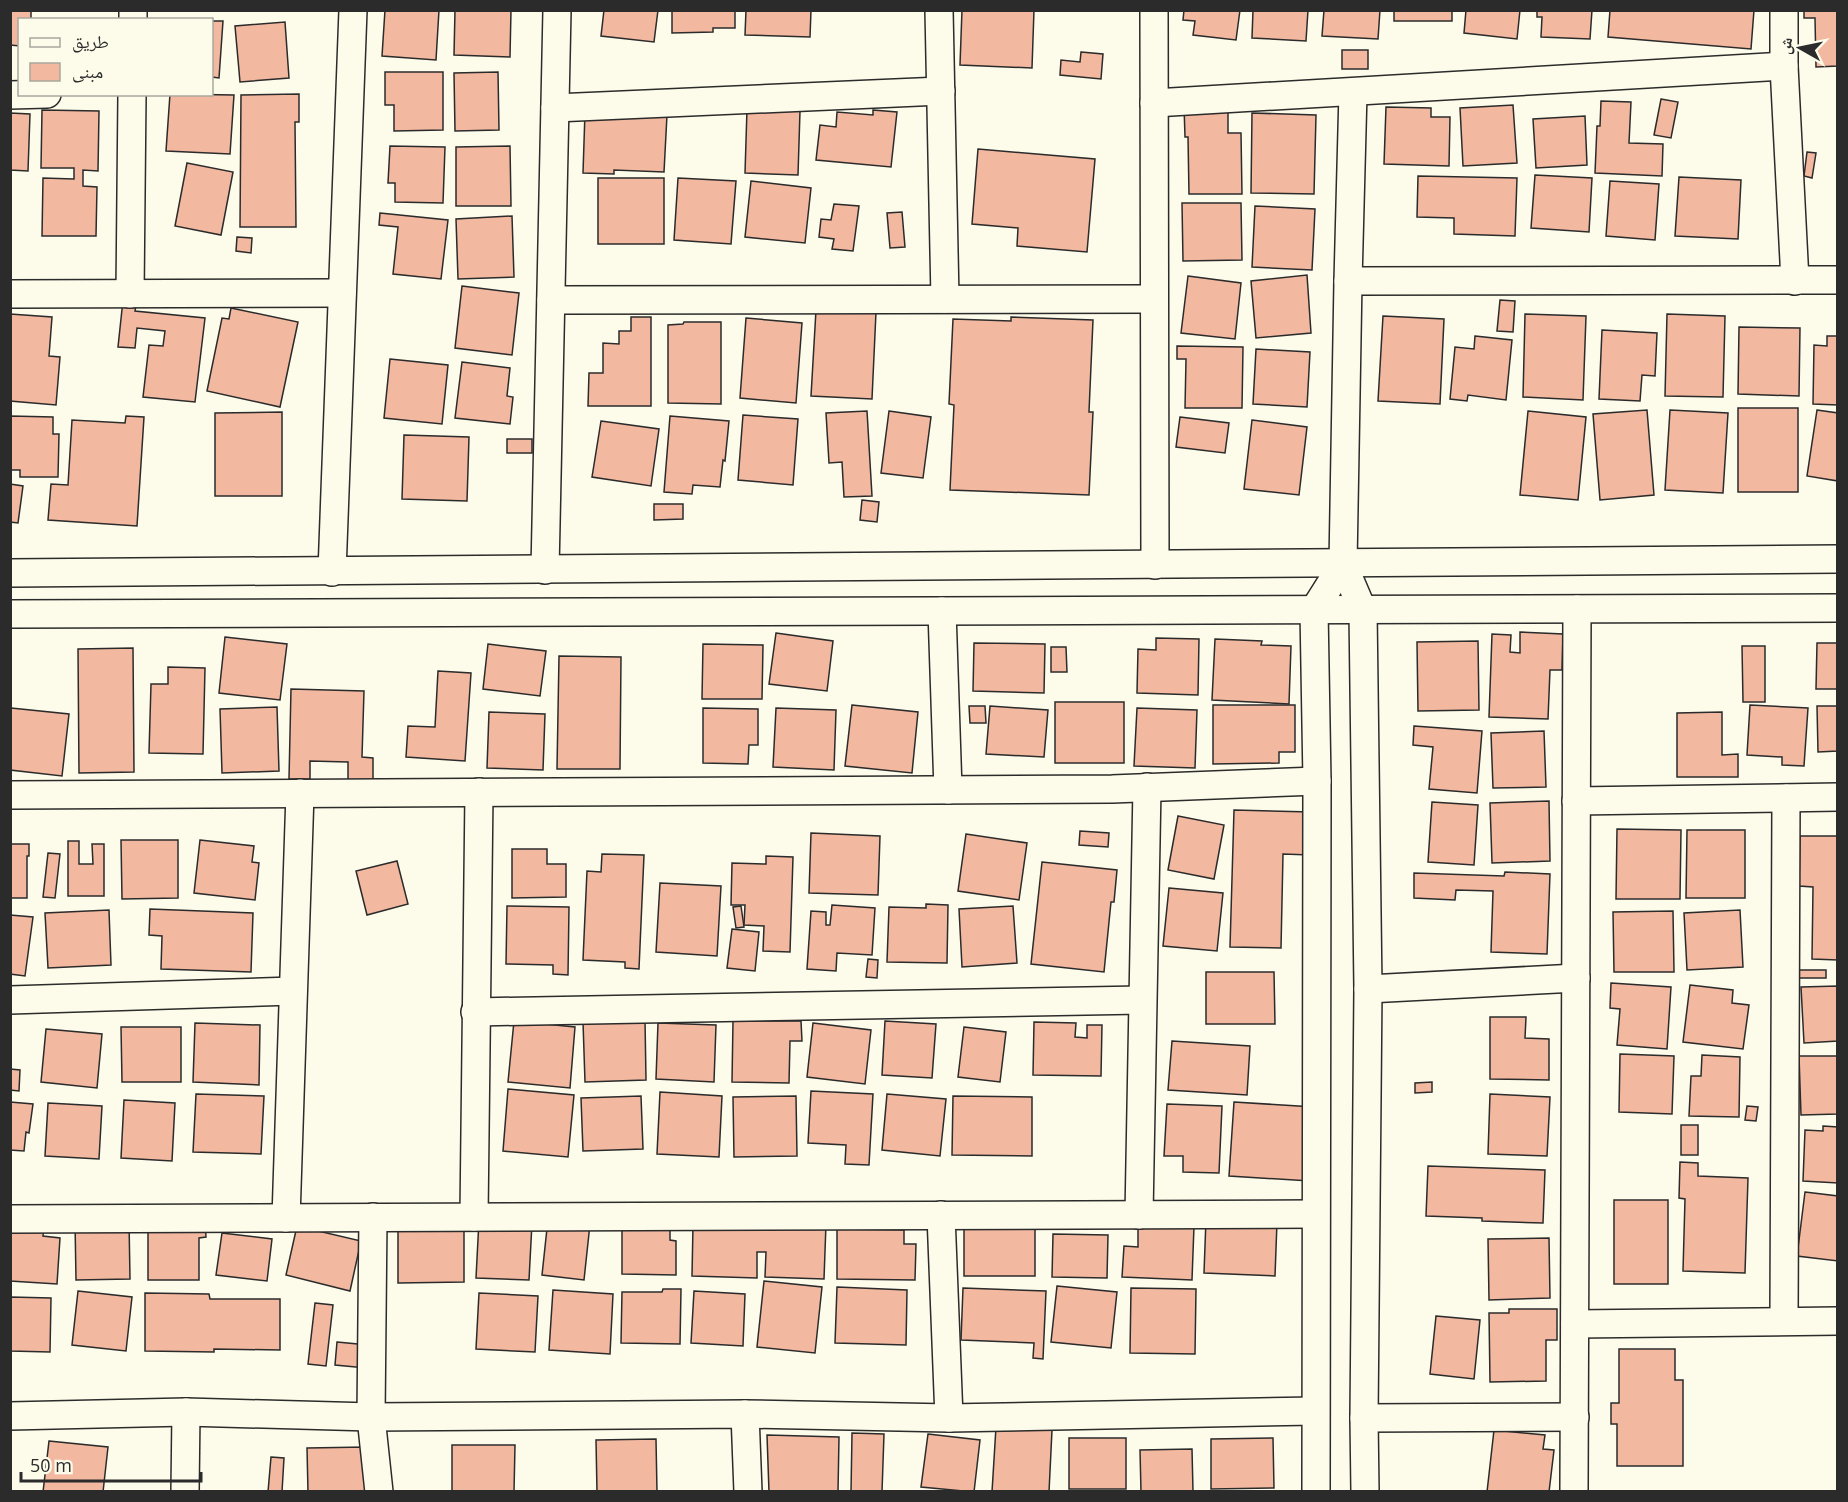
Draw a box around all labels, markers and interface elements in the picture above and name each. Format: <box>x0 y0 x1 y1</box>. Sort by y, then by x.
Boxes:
legend <box>18 18 213 96</box>
north arrow <box>1770 18 1830 78</box>
text: طريق <box>72 29 109 53</box>
text: ش <box>1773 36 1797 56</box>
text: مبنى <box>72 59 103 83</box>
scale bar <box>21 1445 201 1483</box>
text: 50 m <box>30 1453 72 1477</box>

